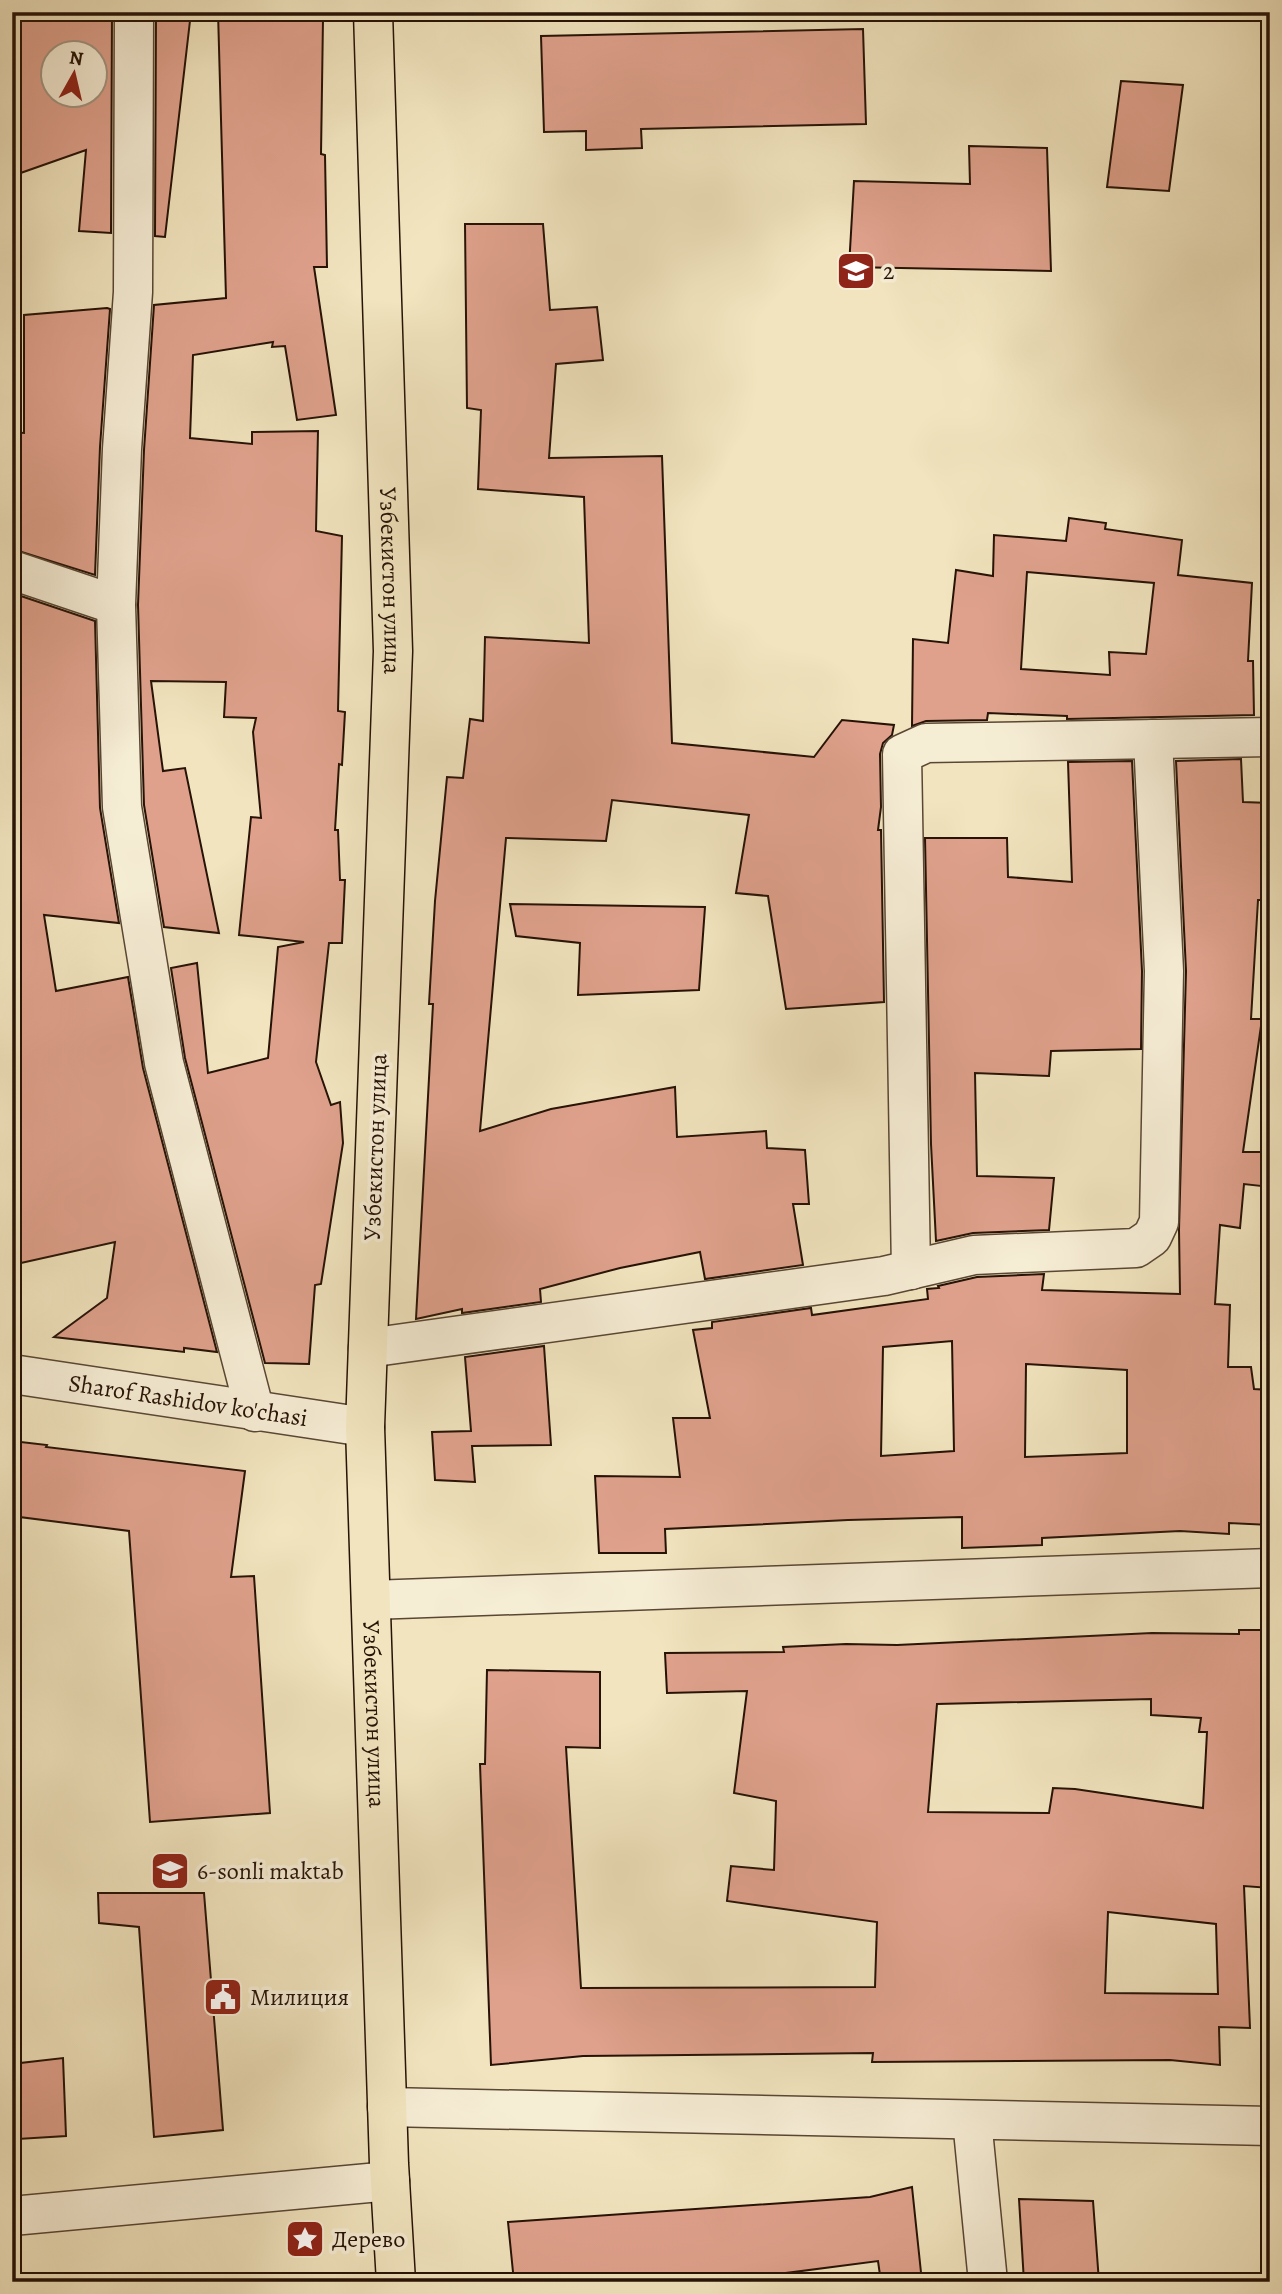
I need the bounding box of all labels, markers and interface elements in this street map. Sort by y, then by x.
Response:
north arrow [38,38,108,108]
text: N [68,44,85,72]
school or university icon: 2 [835,250,877,292]
place label: 2 [883,255,894,287]
street label: Узбекистон улица [372,486,409,675]
street label: Узбекистон улица [356,1053,394,1241]
street label: Sharof Rashidov ko'chasi [66,1367,310,1434]
street label: Узбекистон улица [355,1620,393,1808]
school or university icon: 6-sonli maktab [149,1850,191,1892]
place label: 6-sonli maktab [197,1855,344,1887]
public building icon: Милиция [202,1976,244,2018]
place label: Милиция [250,1981,349,2013]
place icon: Дерево [284,2218,326,2260]
place label: Дерево [332,2223,405,2255]

